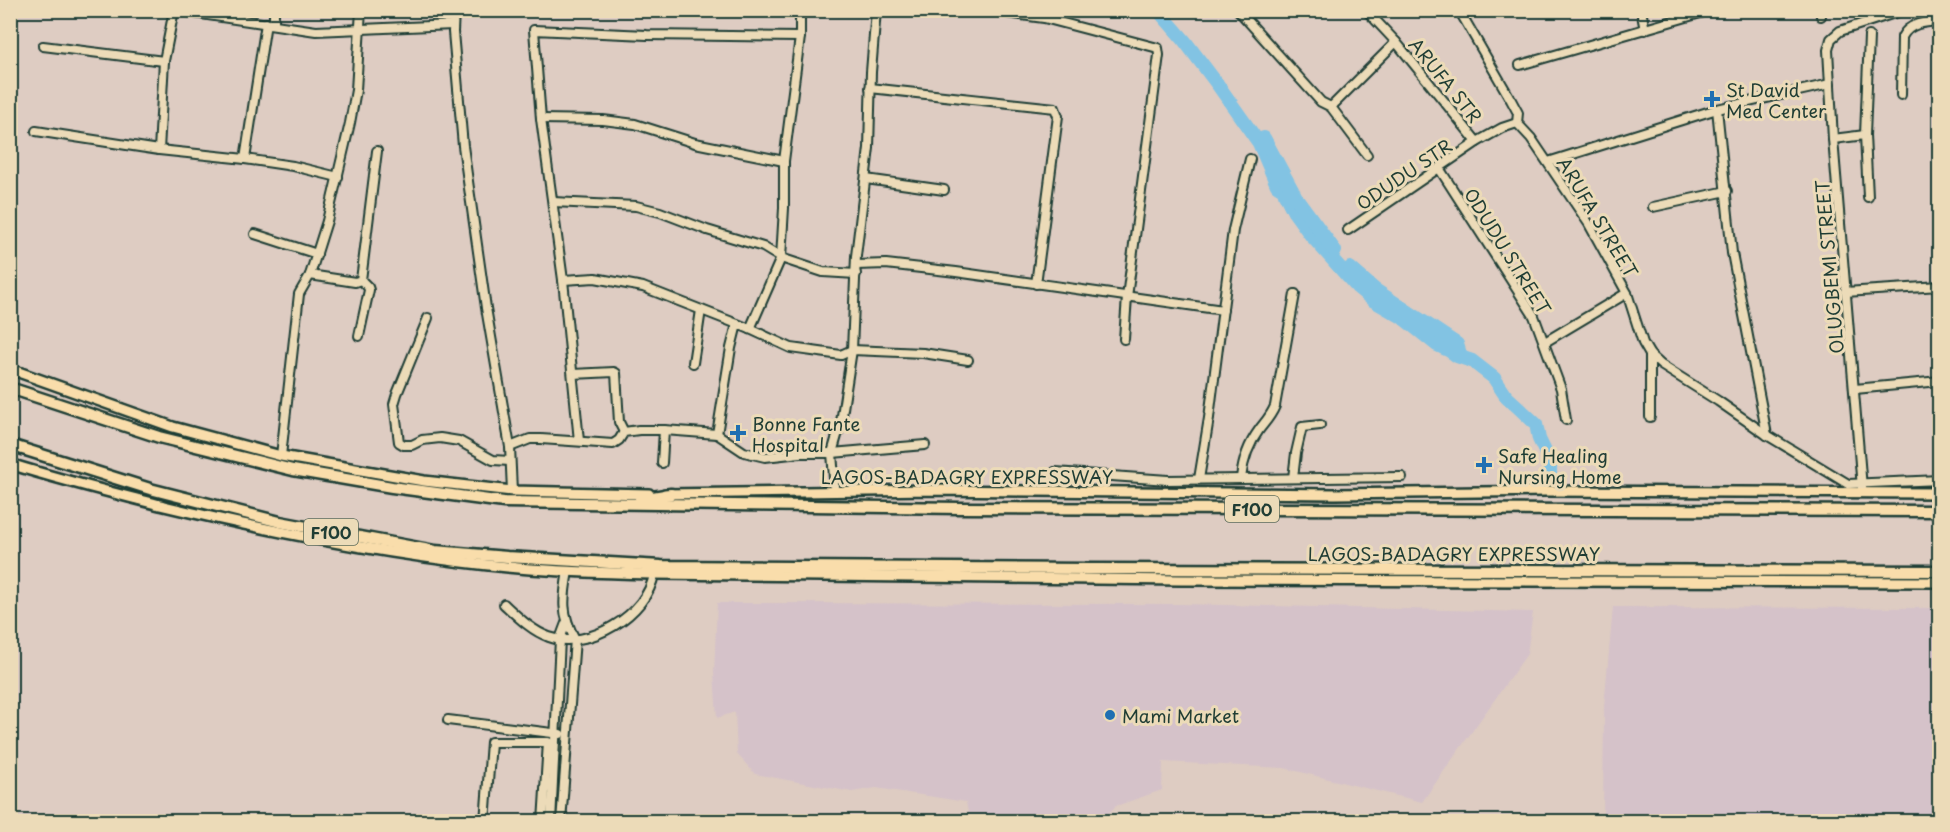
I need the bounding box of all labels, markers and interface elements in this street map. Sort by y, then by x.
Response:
street label: ARUFA STR [1403,32,1489,128]
place label: St David Med Center [1726,76,1827,124]
marker: St David Med Center [1703,90,1721,108]
street label: ODUDU STR [1351,132,1457,216]
street label: ARUFA STREET [1551,151,1645,283]
street label: OLUGBEMI STREET [1808,178,1850,355]
street label: ODUDU STREET [1458,182,1558,320]
place label: Bonne Fante Hospital [752,410,861,458]
marker: Bonne Fante Hospital [729,424,747,442]
place label: Safe Healing Nursing Home [1498,442,1622,490]
marker: Safe Healing Nursing Home [1475,456,1493,474]
street label: LAGOS-BADAGRY EXPRESSWAY [821,463,1114,490]
road number: F100 [1225,496,1279,522]
road number: F100 [304,519,358,545]
street label: LAGOS-BADAGRY EXPRESSWAY [1308,540,1601,567]
place label: Mami Market [1122,702,1239,729]
marker: Mami Market [1103,708,1117,722]

